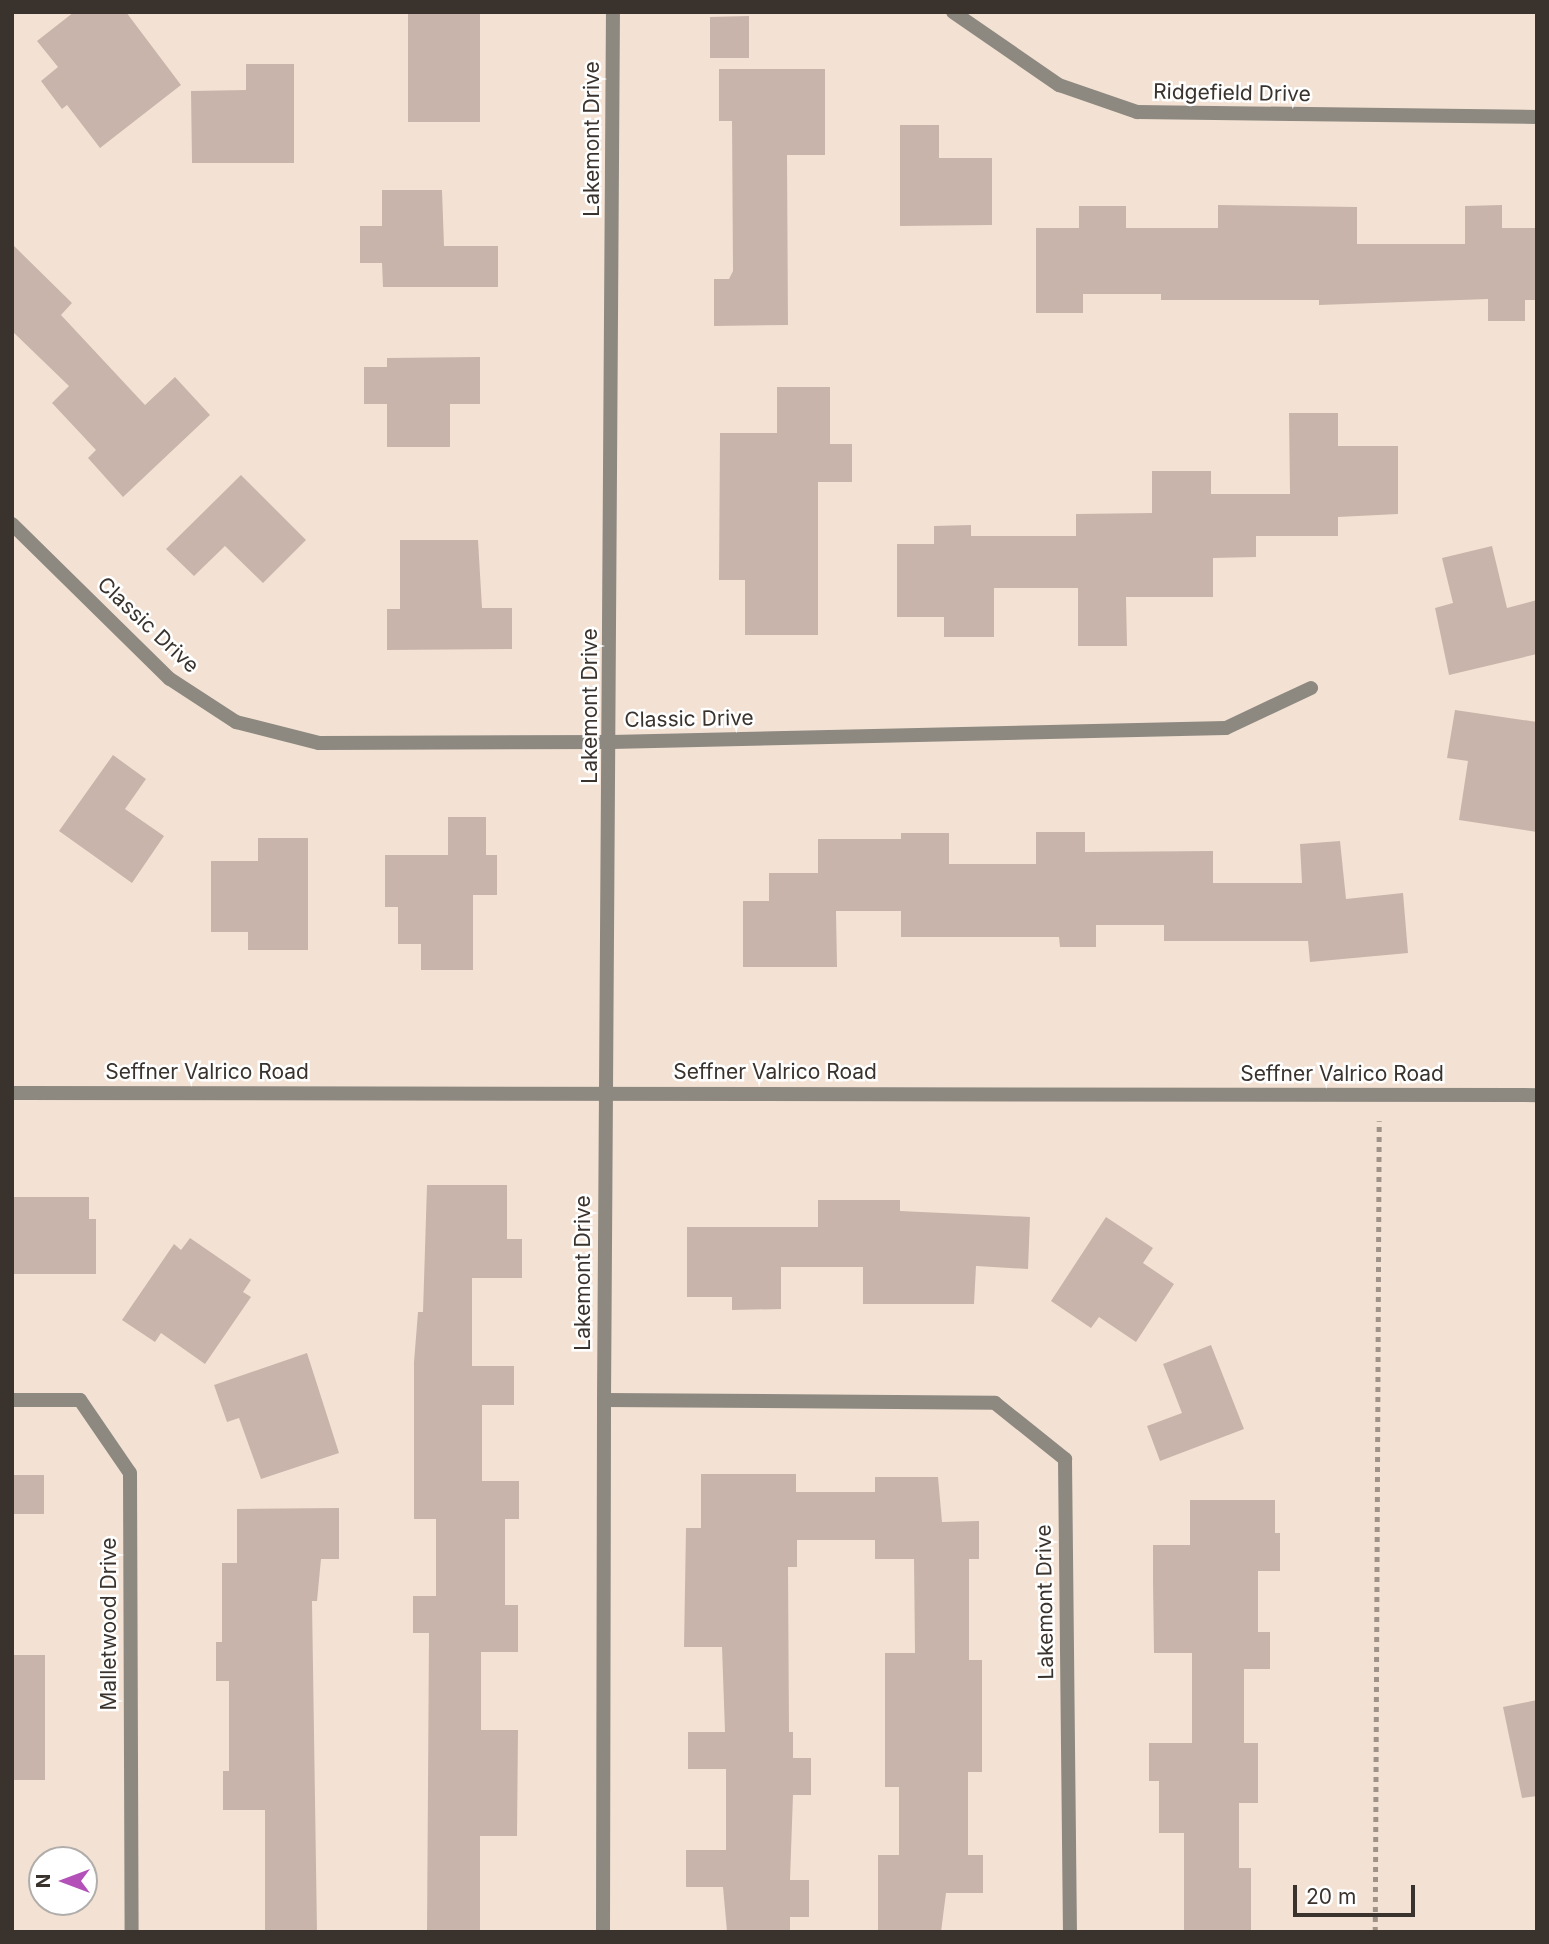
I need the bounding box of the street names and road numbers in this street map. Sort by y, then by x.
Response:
street label: Lakemont Drive [579,61,605,217]
street label: Ridgefield Drive [1153,79,1311,107]
street label: Classic Drive [92,572,204,678]
street label: Lakemont Drive [577,628,603,784]
street label: Classic Drive [624,705,754,733]
street label: Seffner Valrico Road [105,1059,309,1085]
street label: Seffner Valrico Road [673,1059,877,1085]
street label: Seffner Valrico Road [1240,1061,1444,1087]
street label: Lakemont Drive [570,1195,596,1351]
street label: Lakemont Drive [1031,1524,1059,1680]
street label: Malletwood Drive [96,1537,122,1711]

